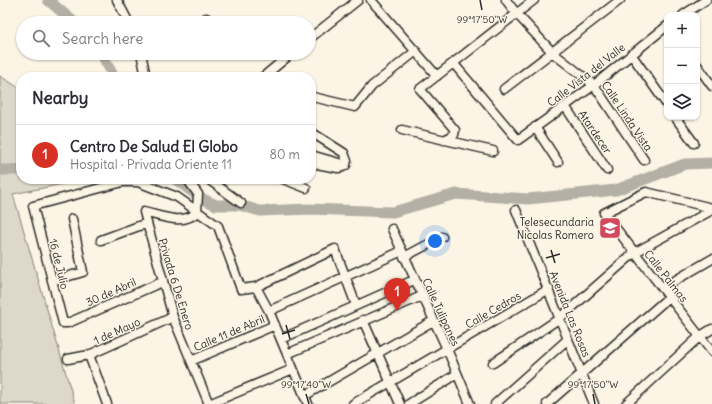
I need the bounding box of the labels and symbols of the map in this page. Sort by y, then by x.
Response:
text: 99°17'50"W [457,13,507,26]
street label: Calle Vista del Valle [544,40,628,110]
street label: Calle Linda Vista [598,78,656,154]
street label: Atardecer [575,108,615,157]
place label: Telesecundaria Nicolas Romero [517,215,594,242]
school or university icon: Telesecundaria Nicolas Romero [597,215,623,241]
your location [425,231,445,251]
street label: 16 de Julio [46,237,72,291]
street label: Privada 6 De Enero [155,237,197,331]
street label: Calle Palmas [641,247,691,305]
street label: Avenida Las Rosas [546,269,594,359]
street label: 30 de Abril [84,275,138,309]
street label: Calle Tulipanes [419,276,463,348]
pin: 1 [384,278,410,311]
street label: Calle Cedros [463,288,523,332]
street label: Calle 11 de Abril [191,312,267,354]
street label: 1 de Mayo [92,315,142,347]
text: 99°17'40"W [281,378,331,391]
text: 99°17'50"W [568,378,618,391]

